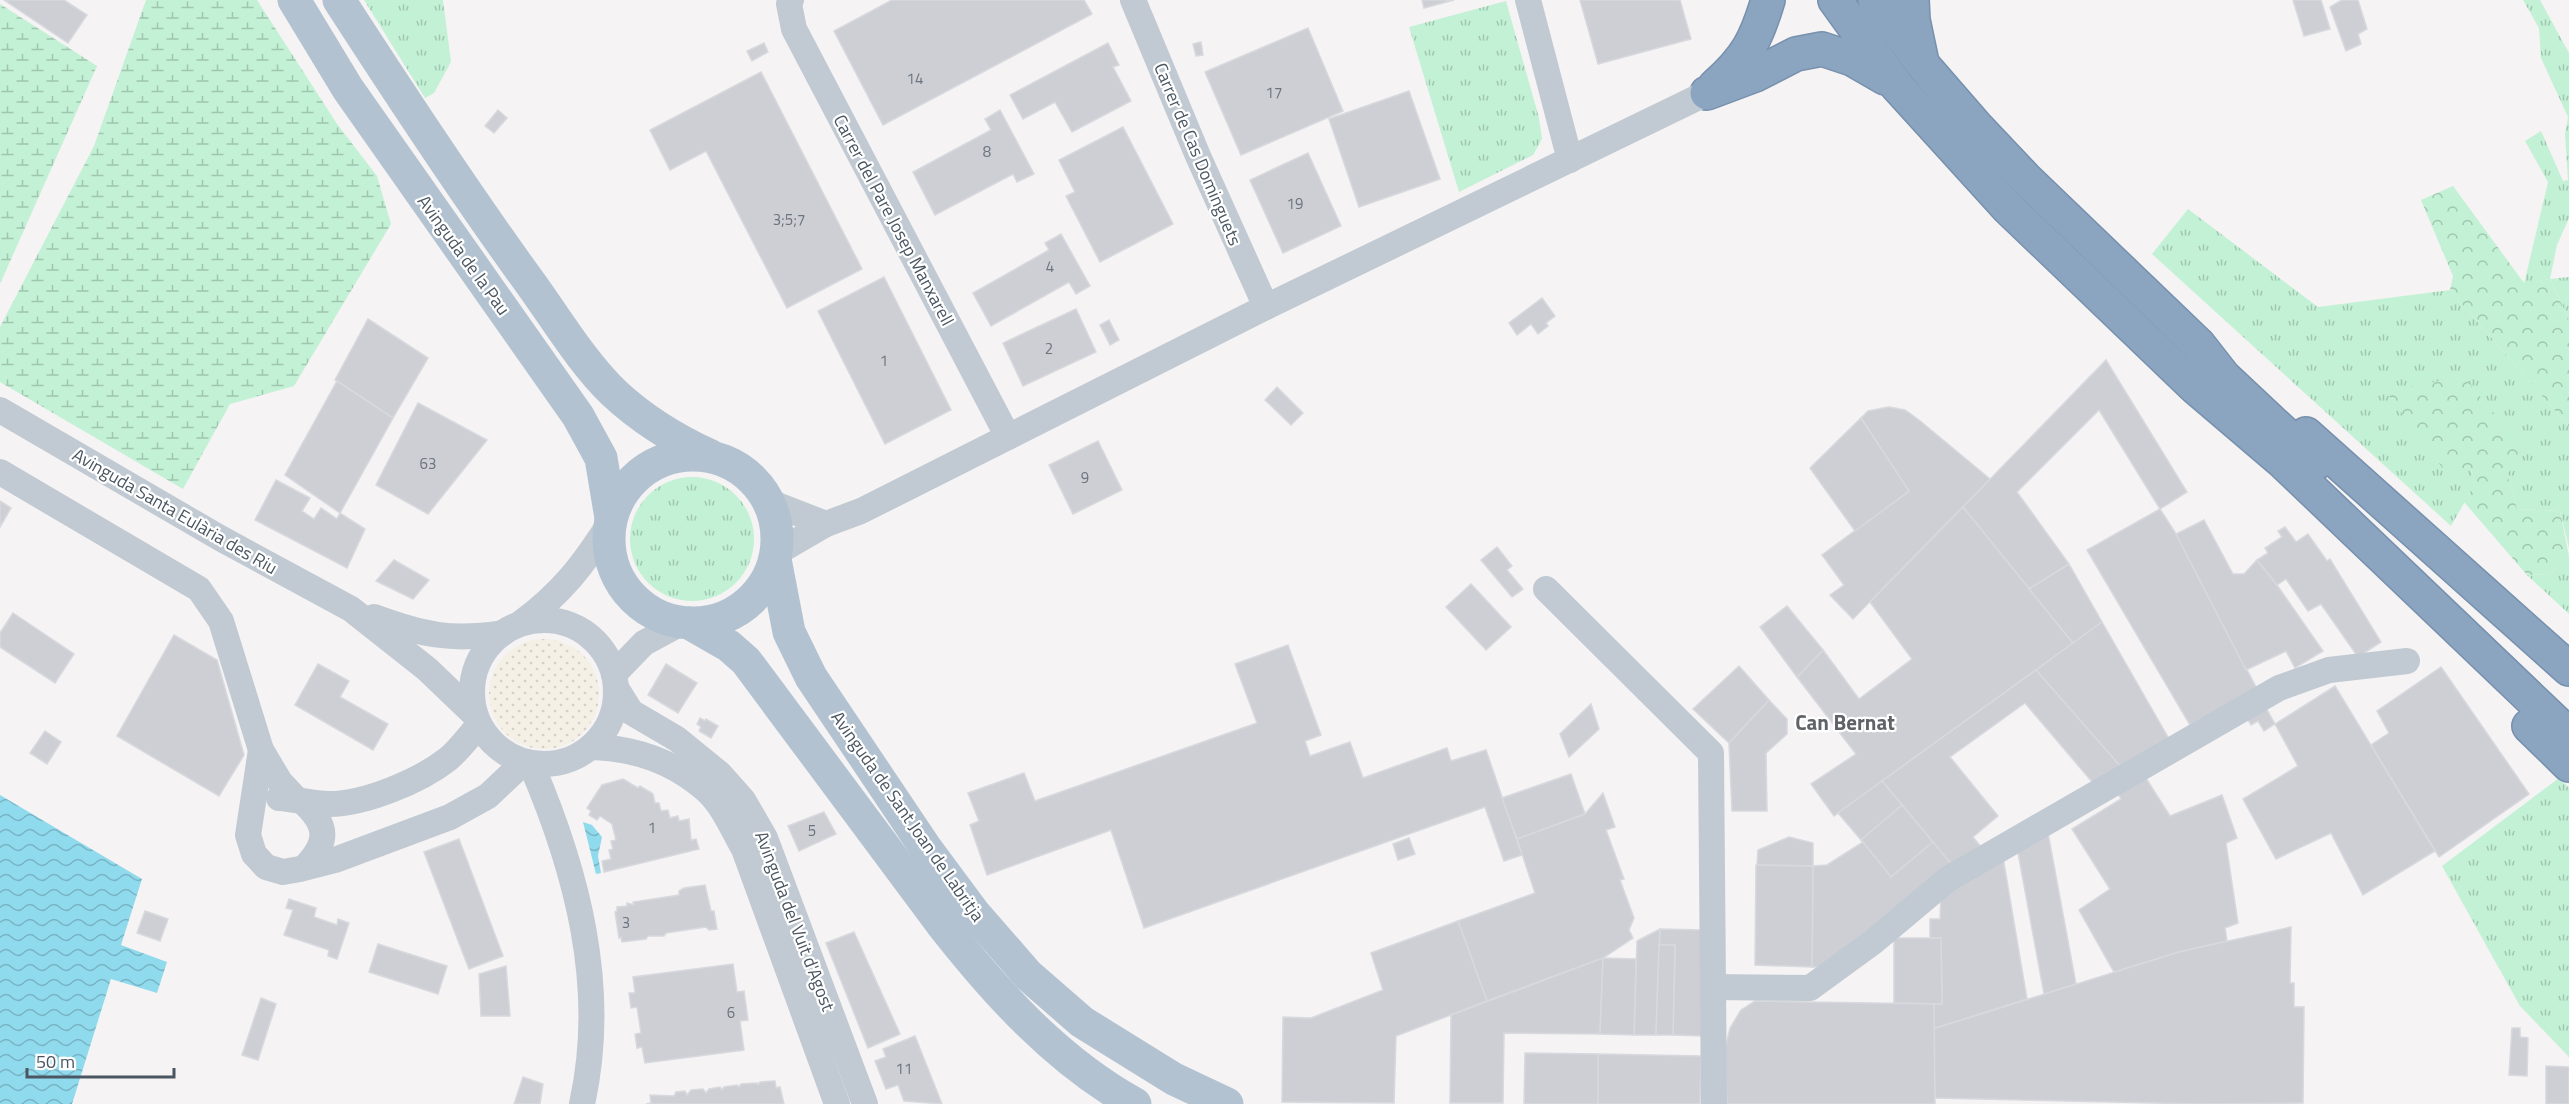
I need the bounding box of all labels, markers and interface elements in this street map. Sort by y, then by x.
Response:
street label: Carrer de Cas Dominguets [1147,58,1249,250]
house number: 14 [907,67,923,90]
house number: 17 [1266,81,1282,104]
street label: Carrer del Pare Josep Manxarell [827,110,961,330]
house number: 8 [983,140,991,163]
street label: Avinguda de la Pau [411,189,517,321]
house number: 19 [1287,192,1303,215]
house number: 3;5;7 [773,208,805,231]
house number: 4 [1046,255,1054,278]
house number: 2 [1045,337,1053,360]
house number: 1 [880,349,888,372]
street label: Avinguda Santa Eulària des Riu [67,441,283,581]
house number: 63 [420,452,436,475]
house number: 9 [1081,466,1089,489]
street label: Avinguda de Sant Joan de Labritja [825,705,991,927]
district label: Can Bernat [1795,706,1895,738]
house number: 1 [648,816,656,839]
house number: 5 [808,819,816,842]
street label: Avinguda del Vuit d'Agost [748,827,842,1016]
house number: 3 [622,911,630,934]
house number: 6 [727,1001,735,1024]
scale bar [27,1041,174,1079]
text: 50 m [36,1048,75,1075]
house number: 11 [896,1057,912,1080]

